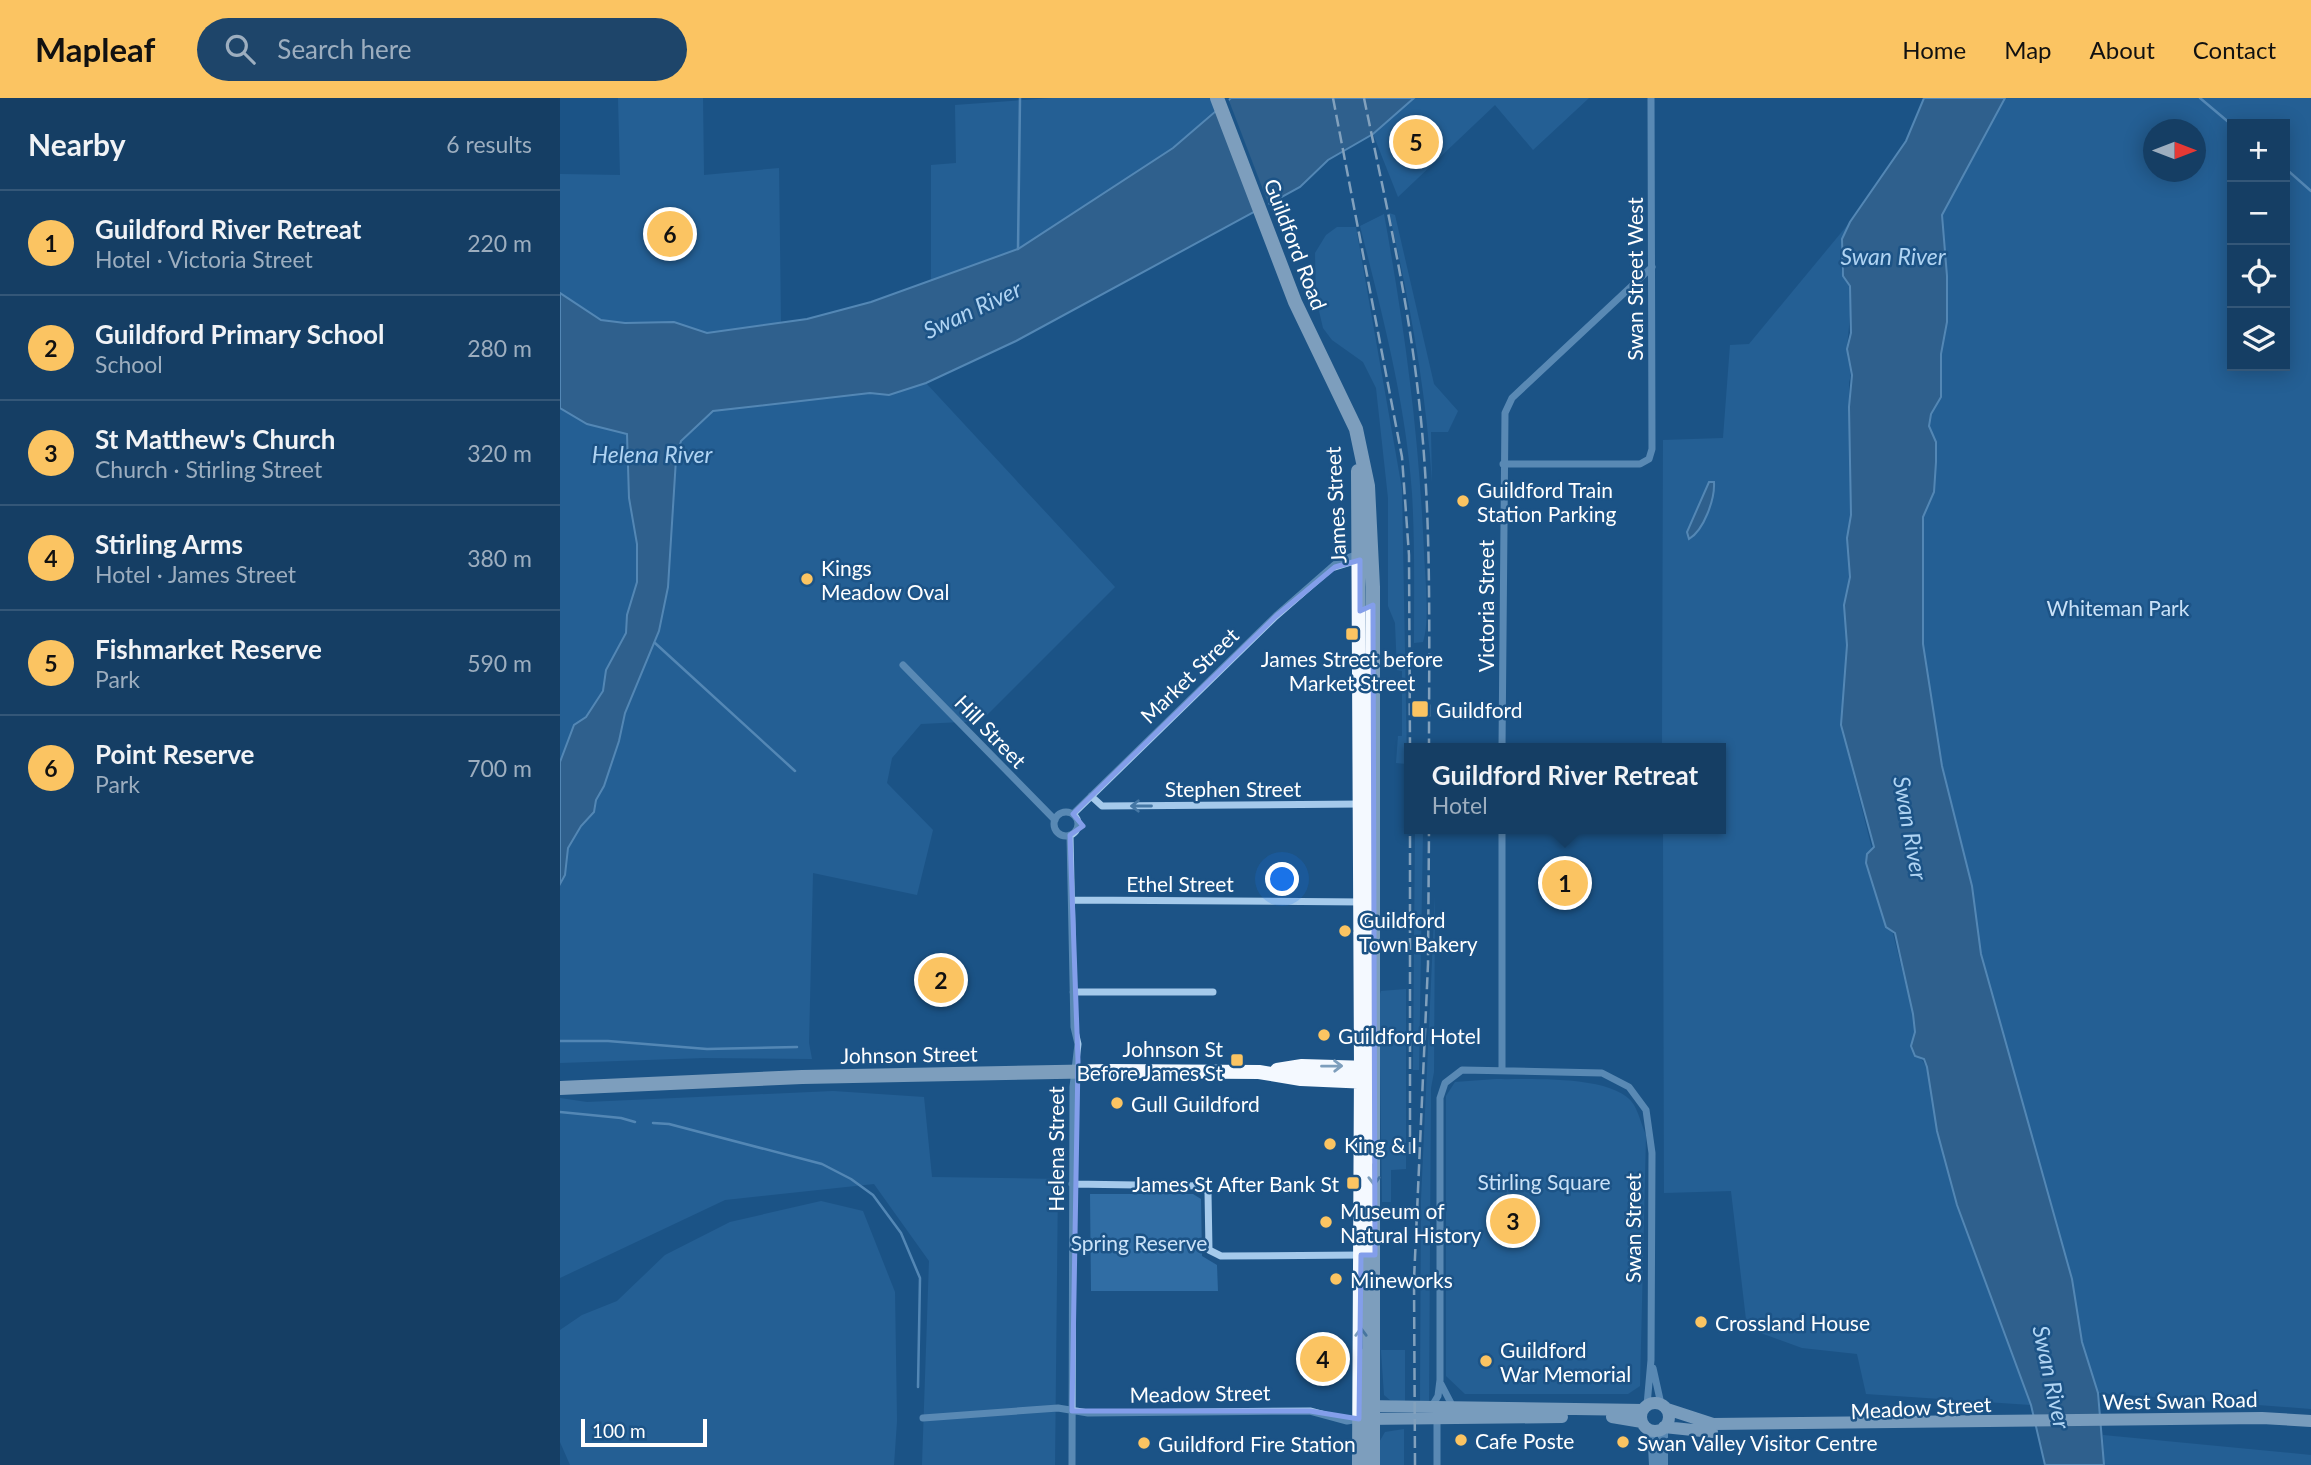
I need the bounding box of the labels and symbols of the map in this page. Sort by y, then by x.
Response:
pin: 5 [1393,116,1439,168]
north arrow [2143,119,2206,182]
street label: Guildford Road [1260,175,1332,313]
street label: Swan Street West [1622,197,1647,361]
pin: 6 [647,208,693,260]
water label: Swan River [1840,242,1947,270]
water label: Swan River [918,274,1027,344]
water label: Helena River [592,440,713,468]
street label: James Street [1319,445,1351,564]
place label: Guildford Train Station Parking [1477,477,1616,526]
marker: Guildford Train Station Parking [1455,493,1471,509]
street label: Victoria Street [1473,539,1498,672]
place label: Kings Meadow Oval [821,555,949,604]
marker: Kings Meadow Oval [799,571,815,587]
park label: Whiteman Park [2047,595,2190,620]
street label: Market Street [1135,622,1244,728]
marker: James Street before Market Street [1344,626,1360,642]
place label: James Street before Market Street [1261,646,1443,695]
street label: Hill Street [950,689,1032,773]
place label: Guildford [1436,697,1523,722]
marker: Guildford [1410,699,1430,719]
water label: Swan River [1888,774,1934,883]
street label: Stephen Street [1165,776,1302,801]
one-way arrow [1129,799,1152,813]
pin: 1 [1542,857,1588,909]
your location [1265,862,1299,896]
street label: Ethel Street [1126,871,1234,896]
place label: Guildford Town Bakery [1359,907,1478,956]
marker: Guildford Town Bakery [1337,923,1353,939]
pin: 2 [918,954,964,1006]
place label: Guildford Hotel [1338,1023,1481,1048]
marker: Guildford Hotel [1316,1027,1332,1043]
place label: Johnson St Before James St [1076,1036,1223,1085]
street label: Johnson Street [840,1040,978,1068]
marker: Johnson St Before James St [1229,1052,1245,1068]
one-way arrow [1320,1059,1343,1073]
street label: Helena Street [1043,1086,1068,1212]
place label: Gull Guildford [1131,1091,1260,1116]
marker: Gull Guildford [1109,1095,1125,1111]
place label: King & I [1344,1132,1417,1157]
marker: King & I [1322,1136,1338,1152]
one-way arrow [1368,1163,1381,1186]
park label: Stirling Square [1477,1169,1611,1194]
place label: James St After Bank St [1132,1171,1339,1196]
street label: Swan Street [1620,1172,1645,1283]
marker: James St After Bank St [1345,1175,1361,1191]
pin: 3 [1490,1195,1536,1247]
place label: Museum of Natural History [1340,1198,1482,1247]
marker: Museum of Natural History [1318,1214,1334,1230]
park label: Spring Reserve [1071,1230,1207,1255]
place label: Mineworks [1350,1267,1453,1292]
marker: Mineworks [1328,1271,1344,1287]
place label: Crossland House [1715,1310,1870,1335]
marker: Crossland House [1693,1314,1709,1330]
water label: Swan River [2027,1323,2077,1432]
one-way arrow [1354,1327,1368,1350]
pin: 4 [1300,1333,1346,1385]
place label: Guildford War Memorial [1500,1337,1631,1386]
marker: Guildford War Memorial [1478,1353,1494,1369]
street label: Meadow Street [1129,1379,1271,1407]
street label: West Swan Road [2102,1386,2258,1414]
street label: Meadow Street [1850,1391,1992,1423]
scale bar [581,1416,707,1448]
place label: Cafe Poste [1475,1428,1574,1453]
place label: Swan Valley Visitor Centre [1637,1430,1878,1455]
place label: Guildford Fire Station [1158,1431,1356,1456]
marker: Cafe Poste [1453,1432,1469,1448]
marker: Swan Valley Visitor Centre [1615,1434,1631,1450]
marker: Guildford Fire Station [1136,1435,1152,1451]

